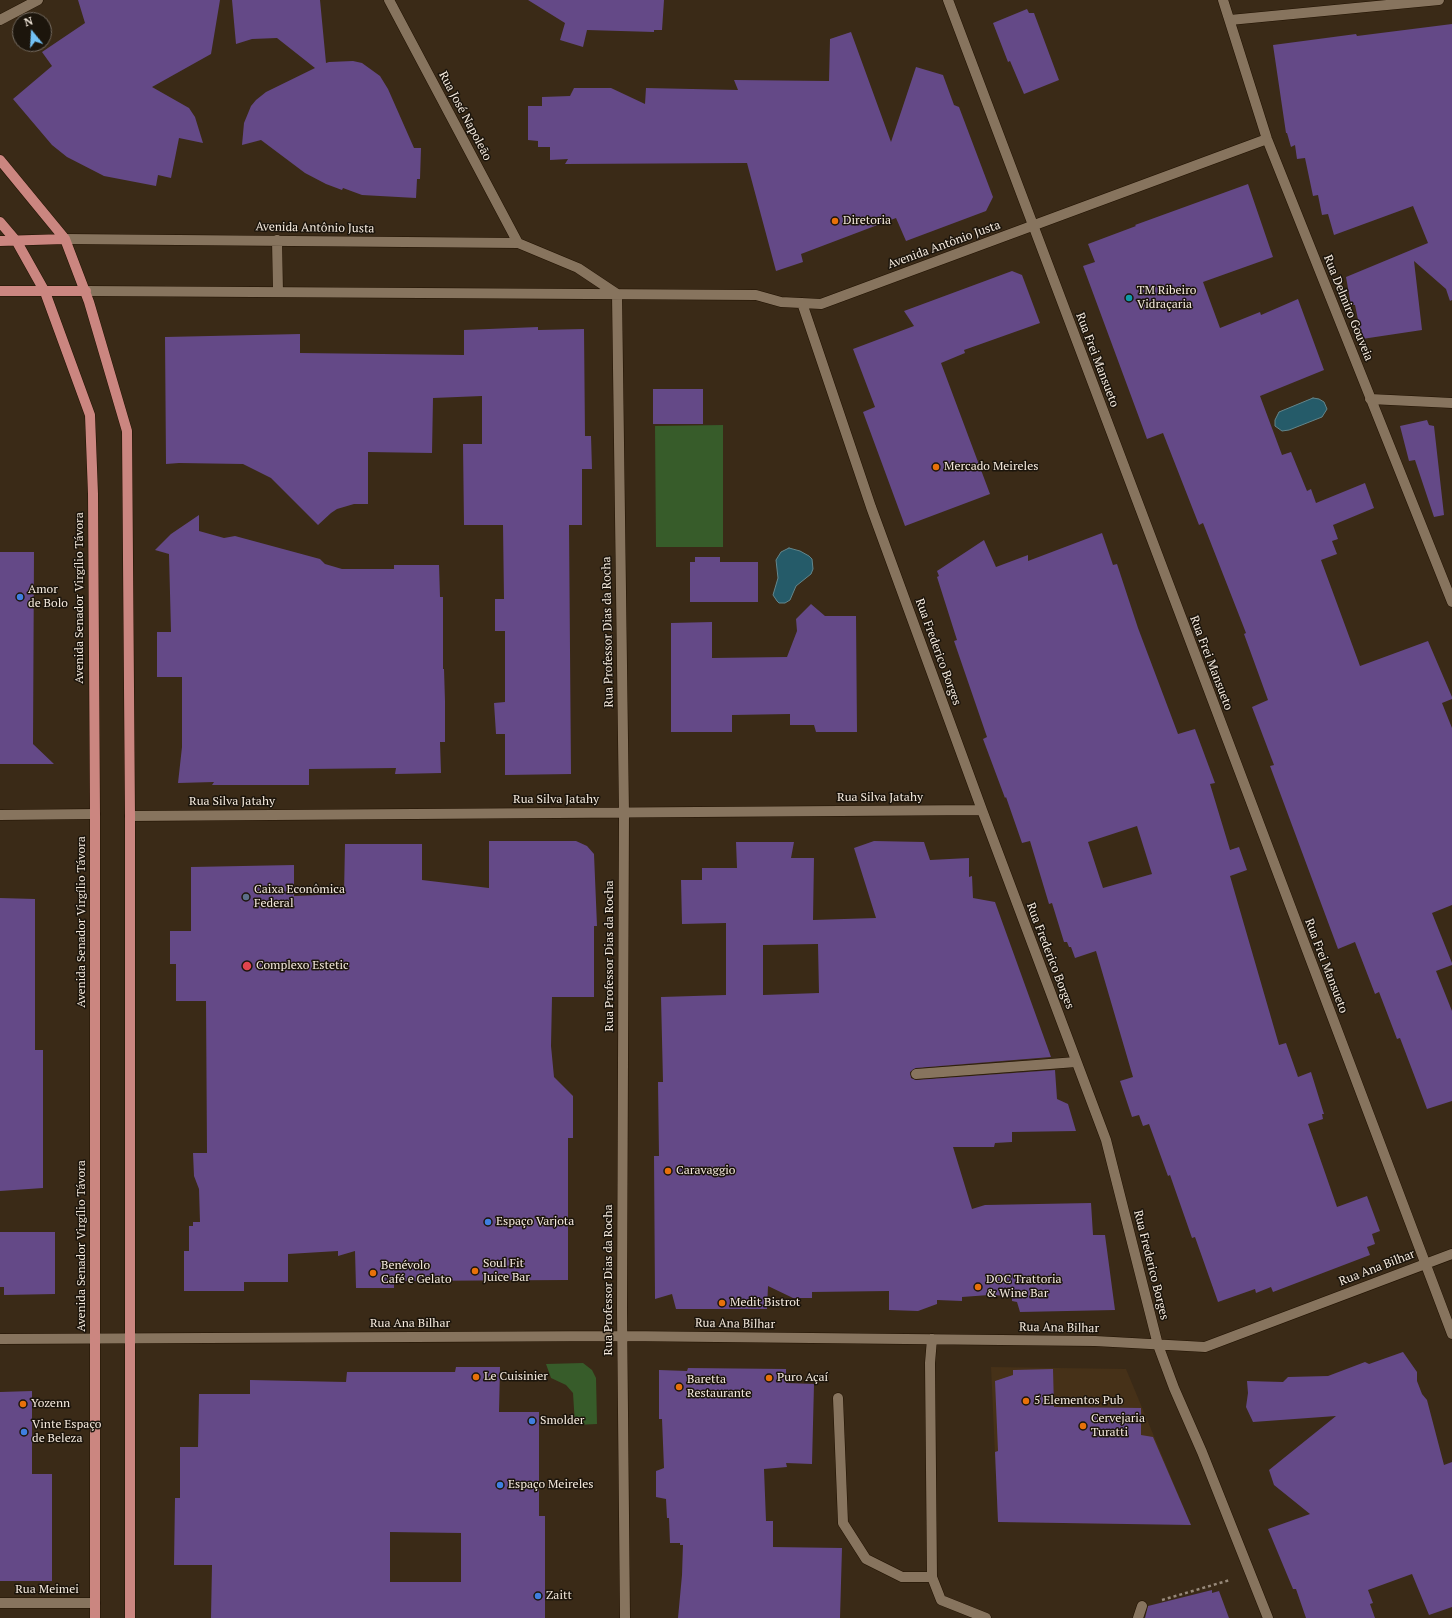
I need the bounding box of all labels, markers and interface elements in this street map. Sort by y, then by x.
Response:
north arrow [12,12,52,52]
text: N [22,14,35,29]
street label: Rua José Napoleão [435,69,495,163]
place label: Diretoria [843,214,891,228]
marker: Diretoria [830,216,840,226]
street label: Avenida Antônio Justa [886,218,1002,272]
street label: Avenida Antônio Justa [255,220,375,236]
street label: Rua Delmiro Gouveia [1320,253,1376,363]
place label: TM Ribeiro Vidraçaria [1137,284,1196,312]
marker: TM Ribeiro Vidraçaria [1124,293,1134,303]
street label: Rua Frei Mansueto [1072,311,1122,409]
place label: Mercado Meireles [944,460,1038,474]
marker: Mercado Meireles [931,462,941,472]
street label: Avenida Senador Virgílio Távora [73,512,87,684]
street label: Rua Professor Dias da Rocha [599,556,617,708]
place label: Amor de Bolo [28,583,68,611]
marker: Amor de Bolo [15,592,25,602]
street label: Rua Frederico Borges [912,597,964,707]
street label: Rua Frei Mansueto [1186,614,1236,712]
street label: Rua Silva Jatahy [837,791,923,805]
street label: Rua Silva Jatahy [513,793,599,807]
street label: Rua Silva Jatahy [189,795,275,809]
street label: Avenida Senador Virgílio Távora [75,836,89,1008]
street label: Rua Professor Dias da Rocha [603,880,617,1032]
place label: Caixa Econômica Federal [254,883,345,911]
marker: Caixa Econômica Federal [241,892,251,902]
street label: Rua Frederico Borges [1023,901,1077,1011]
street label: Rua Frei Mansueto [1301,917,1351,1015]
place label: Complexo Estetic [256,959,349,973]
marker: Complexo Estetic [241,960,253,972]
street label: Avenida Senador Virgílio Távora [75,1160,89,1332]
place label: Caravaggio [676,1164,735,1178]
marker: Caravaggio [663,1166,673,1176]
street label: Rua Professor Dias da Rocha [602,1204,616,1356]
street label: Rua Frederico Borges [1130,1209,1172,1321]
place label: Espaço Varjota [496,1215,574,1229]
marker: Espaço Varjota [483,1217,493,1227]
street label: Rua Ana Bilhar [1337,1247,1417,1289]
place label: Soul Fit Juice Bar [483,1257,530,1285]
place label: Benévolo Café e Gelato [381,1259,452,1287]
marker: Soul Fit Juice Bar [470,1266,480,1276]
marker: Benévolo Café e Gelato [368,1268,378,1278]
place label: DOC Trattoria & Wine Bar [986,1273,1062,1301]
marker: DOC Trattoria & Wine Bar [973,1282,983,1292]
place label: Medit Bistrot [730,1296,800,1310]
marker: Medit Bistrot [717,1298,727,1308]
street label: Rua Ana Bilhar [695,1316,775,1332]
street label: Rua Ana Bilhar [370,1317,450,1331]
street label: Rua Ana Bilhar [1019,1320,1099,1336]
place label: Le Cuisinier [484,1370,548,1384]
place label: Puro Açaí [777,1371,828,1385]
marker: Le Cuisinier [471,1372,481,1382]
place label: Baretta Restaurante [687,1373,751,1401]
marker: Puro Açaí [764,1373,774,1383]
marker: Baretta Restaurante [674,1382,684,1392]
place label: 5 Elementos Pub [1034,1394,1123,1408]
marker: 5 Elementos Pub [1021,1396,1031,1406]
place label: Yozenn [31,1397,70,1411]
marker: Yozenn [18,1399,28,1409]
place label: Cervejaria Turatti [1091,1412,1145,1440]
place label: Smolder [540,1414,584,1428]
marker: Smolder [527,1416,537,1426]
place label: Vinte Espaço de Beleza [32,1418,101,1446]
marker: Cervejaria Turatti [1078,1421,1088,1431]
marker: Vinte Espaço de Beleza [19,1427,29,1437]
place label: Espaço Meireles [508,1478,593,1492]
marker: Espaço Meireles [495,1480,505,1490]
street label: Rua Meimei [15,1583,79,1597]
place label: Zaitt [546,1589,572,1603]
marker: Zaitt [533,1591,543,1601]

